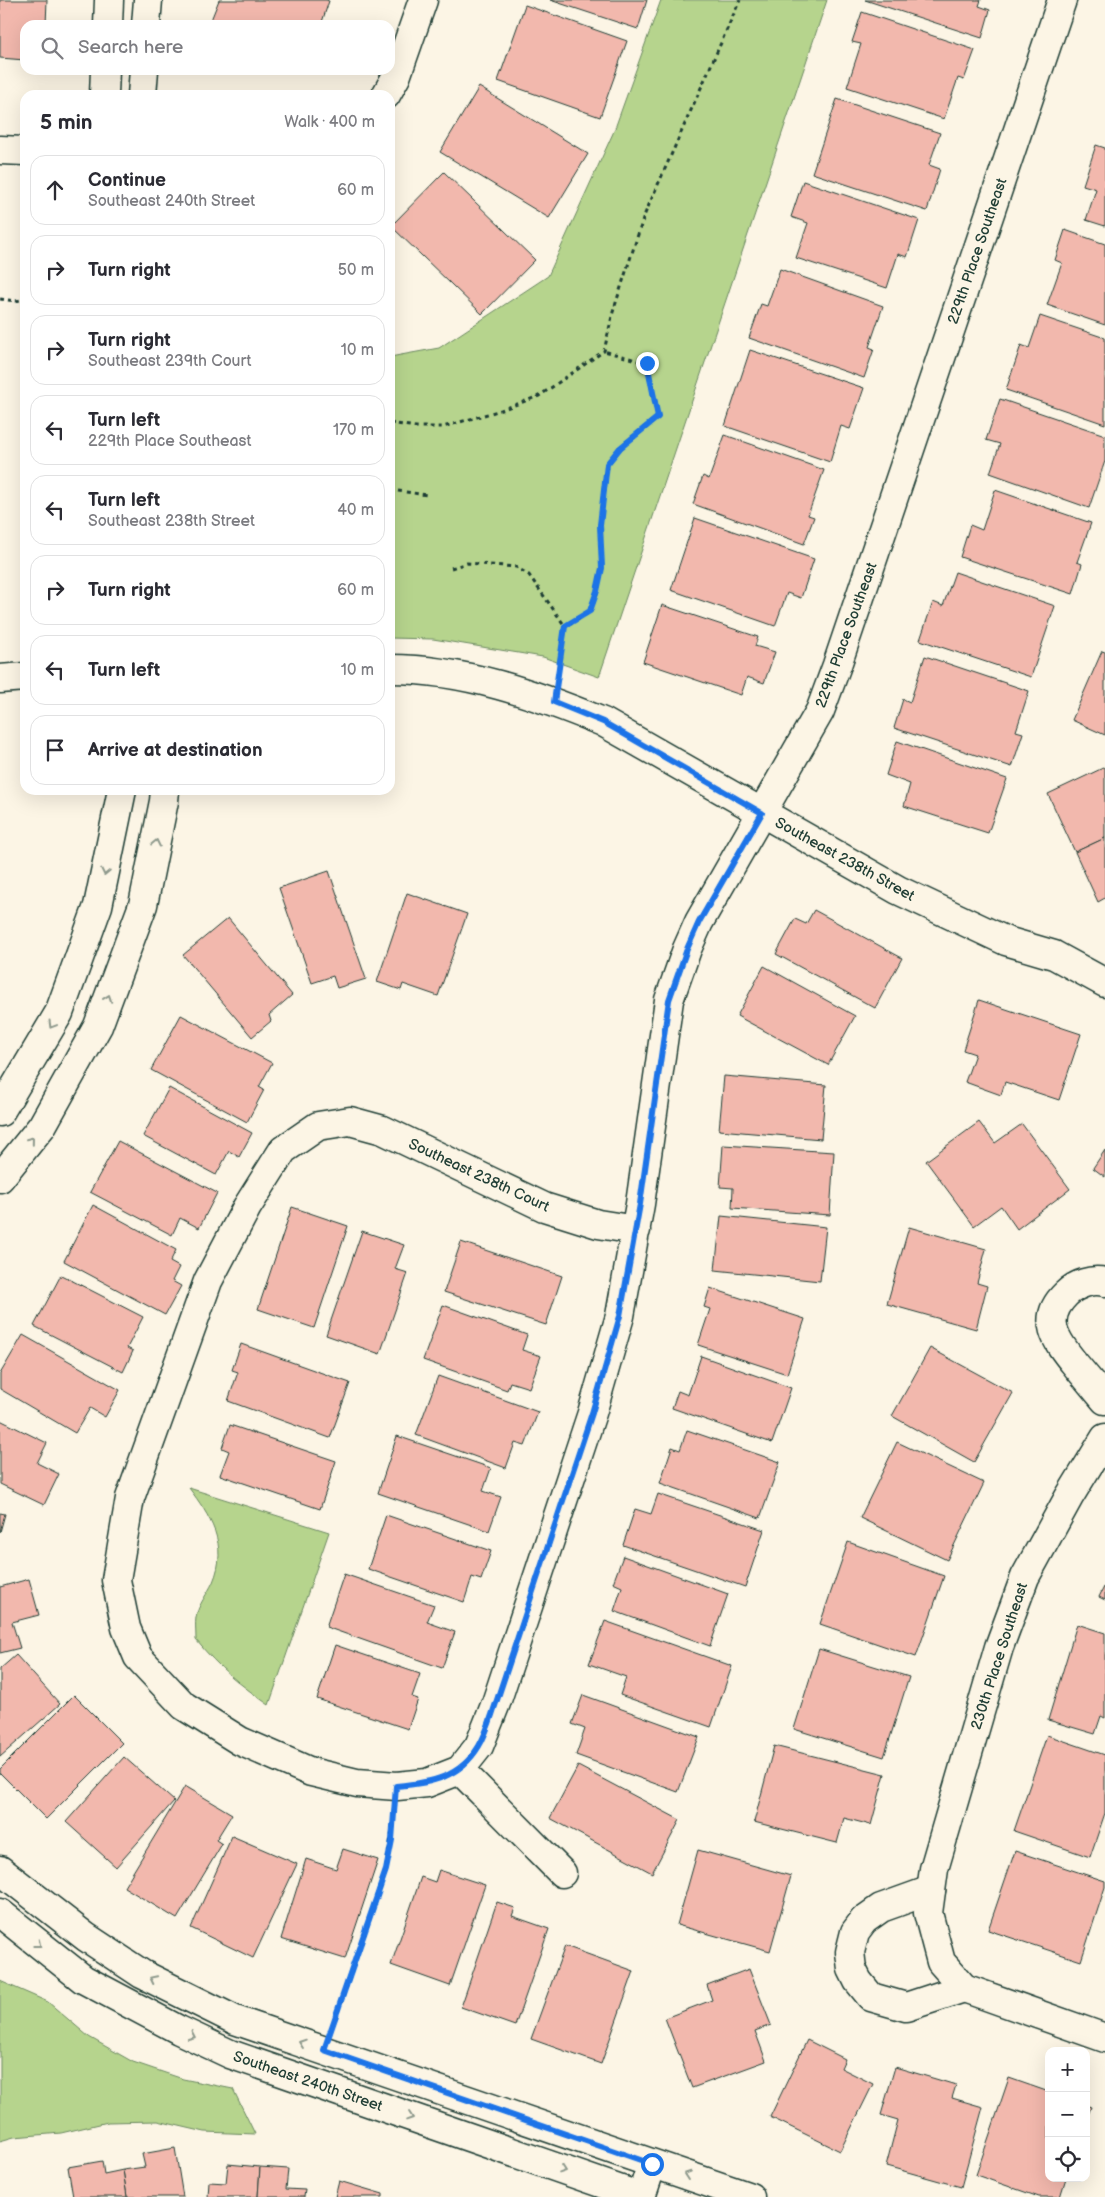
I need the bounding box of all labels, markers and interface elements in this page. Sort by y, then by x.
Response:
search box [20,20,395,75]
icon: search [38,34,66,62]
text: Search here [78,36,183,59]
text: 5 min [40,110,93,135]
text: Walk · 400 m [284,113,375,132]
text: Continue [88,169,166,192]
street label: 229th Place Southeast [944,175,1012,327]
icon: ahead [41,176,69,204]
text: 60 m [337,181,374,200]
text: Southeast 240th Street [88,192,255,211]
icon: right [41,256,69,284]
text: Turn right [88,259,171,282]
text: 50 m [338,261,374,280]
text: Turn right [88,329,171,352]
icon: right [41,336,69,364]
text: 10 m [341,341,374,360]
text: Southeast 239th Court [88,352,251,371]
route end [636,352,659,375]
text: Turn left [88,409,160,432]
icon: left [41,416,69,444]
text: 170 m [333,421,374,440]
text: 229th Place Southeast [88,432,251,451]
text: Turn left [88,489,160,512]
icon: left [41,496,69,524]
text: 40 m [337,501,374,520]
text: Southeast 238th Street [88,512,255,531]
street label: 229th Place Southeast [811,560,882,710]
icon: right [41,576,69,604]
text: Turn right [88,579,171,602]
text: 60 m [337,581,374,600]
icon: left [41,656,69,684]
text: Turn left [88,659,160,682]
text: 10 m [341,661,374,680]
icon: arrive [41,736,69,764]
text: Arrive at destination [88,739,263,762]
street label: Southeast 238th Street [772,813,918,906]
one-way arrow [150,838,160,847]
one-way arrow [100,867,111,876]
one-way arrow [102,994,112,1002]
one-way arrow [48,1019,58,1028]
street label: Southeast 238th Court [405,1134,553,1217]
one-way arrow [25,1136,34,1145]
street label: 230th Place Southeast [967,1580,1032,1732]
one-way arrow [32,1939,41,1947]
one-way arrow [149,1975,158,1985]
one-way arrow [187,2030,196,2041]
one-way arrow [298,2039,306,2049]
street label: Southeast 240th Street [231,2047,385,2116]
map controls [1045,2047,1090,2182]
button: + [1045,2047,1090,2092]
button: − [1045,2092,1090,2137]
one-way arrow [405,2111,413,2121]
button: locate [1045,2137,1090,2182]
route start [641,2153,664,2176]
one-way arrow [559,2164,567,2174]
one-way arrow [683,2171,692,2181]

